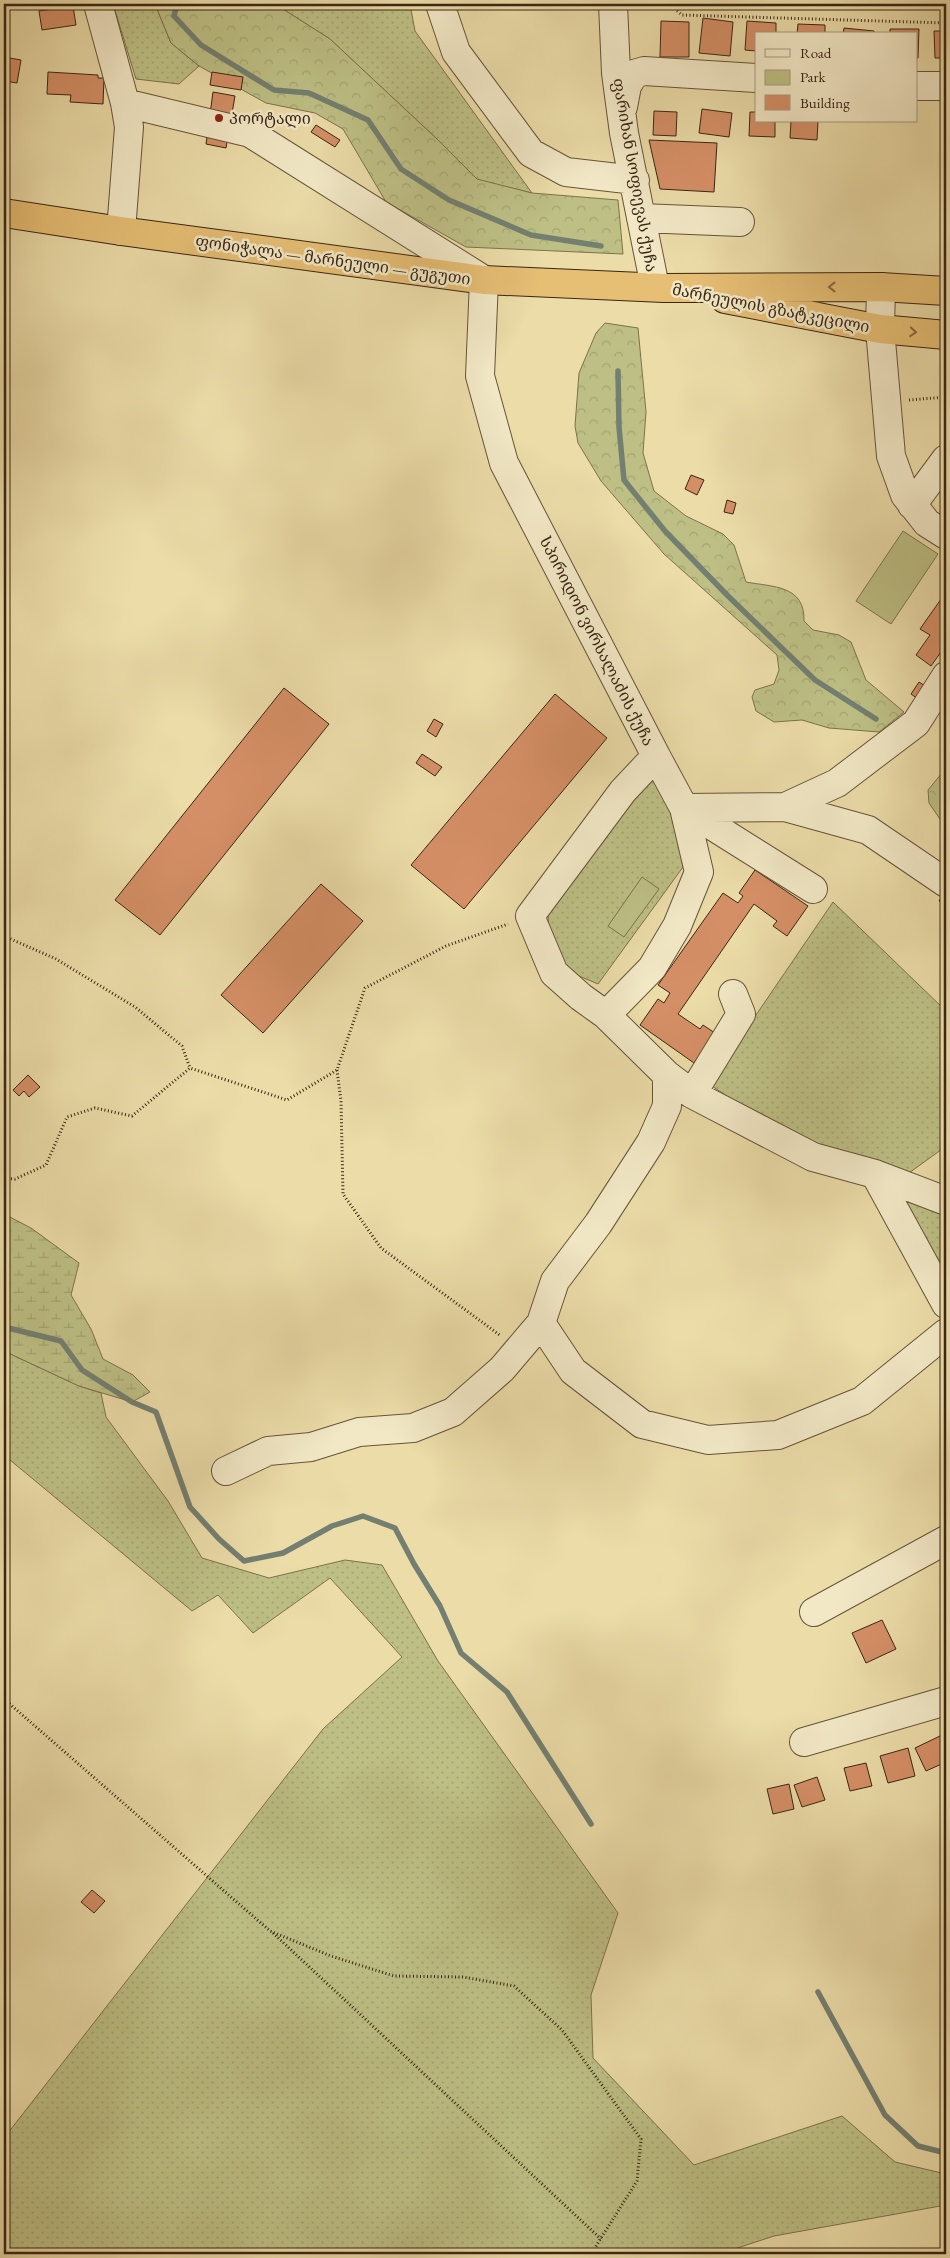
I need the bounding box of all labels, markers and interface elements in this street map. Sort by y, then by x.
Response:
legend [755,32,918,122]
text: Road [800,43,832,62]
text: Park [800,67,827,86]
street label: ფარიხან სოფიევას ქუჩა [608,76,662,274]
text: Building [800,93,850,112]
place label: პორტალი [229,108,311,129]
marker: პორტალი [213,112,225,124]
street label: ფონიჭალა — მარნეული — გუგუთი [194,230,472,290]
street label: მარნეულის გზატკეცილი [670,279,872,337]
one-way arrow [828,282,836,292]
one-way arrow [909,326,917,337]
street label: სპირიდონ ვირსალაძის ქუჩა [535,533,659,749]

